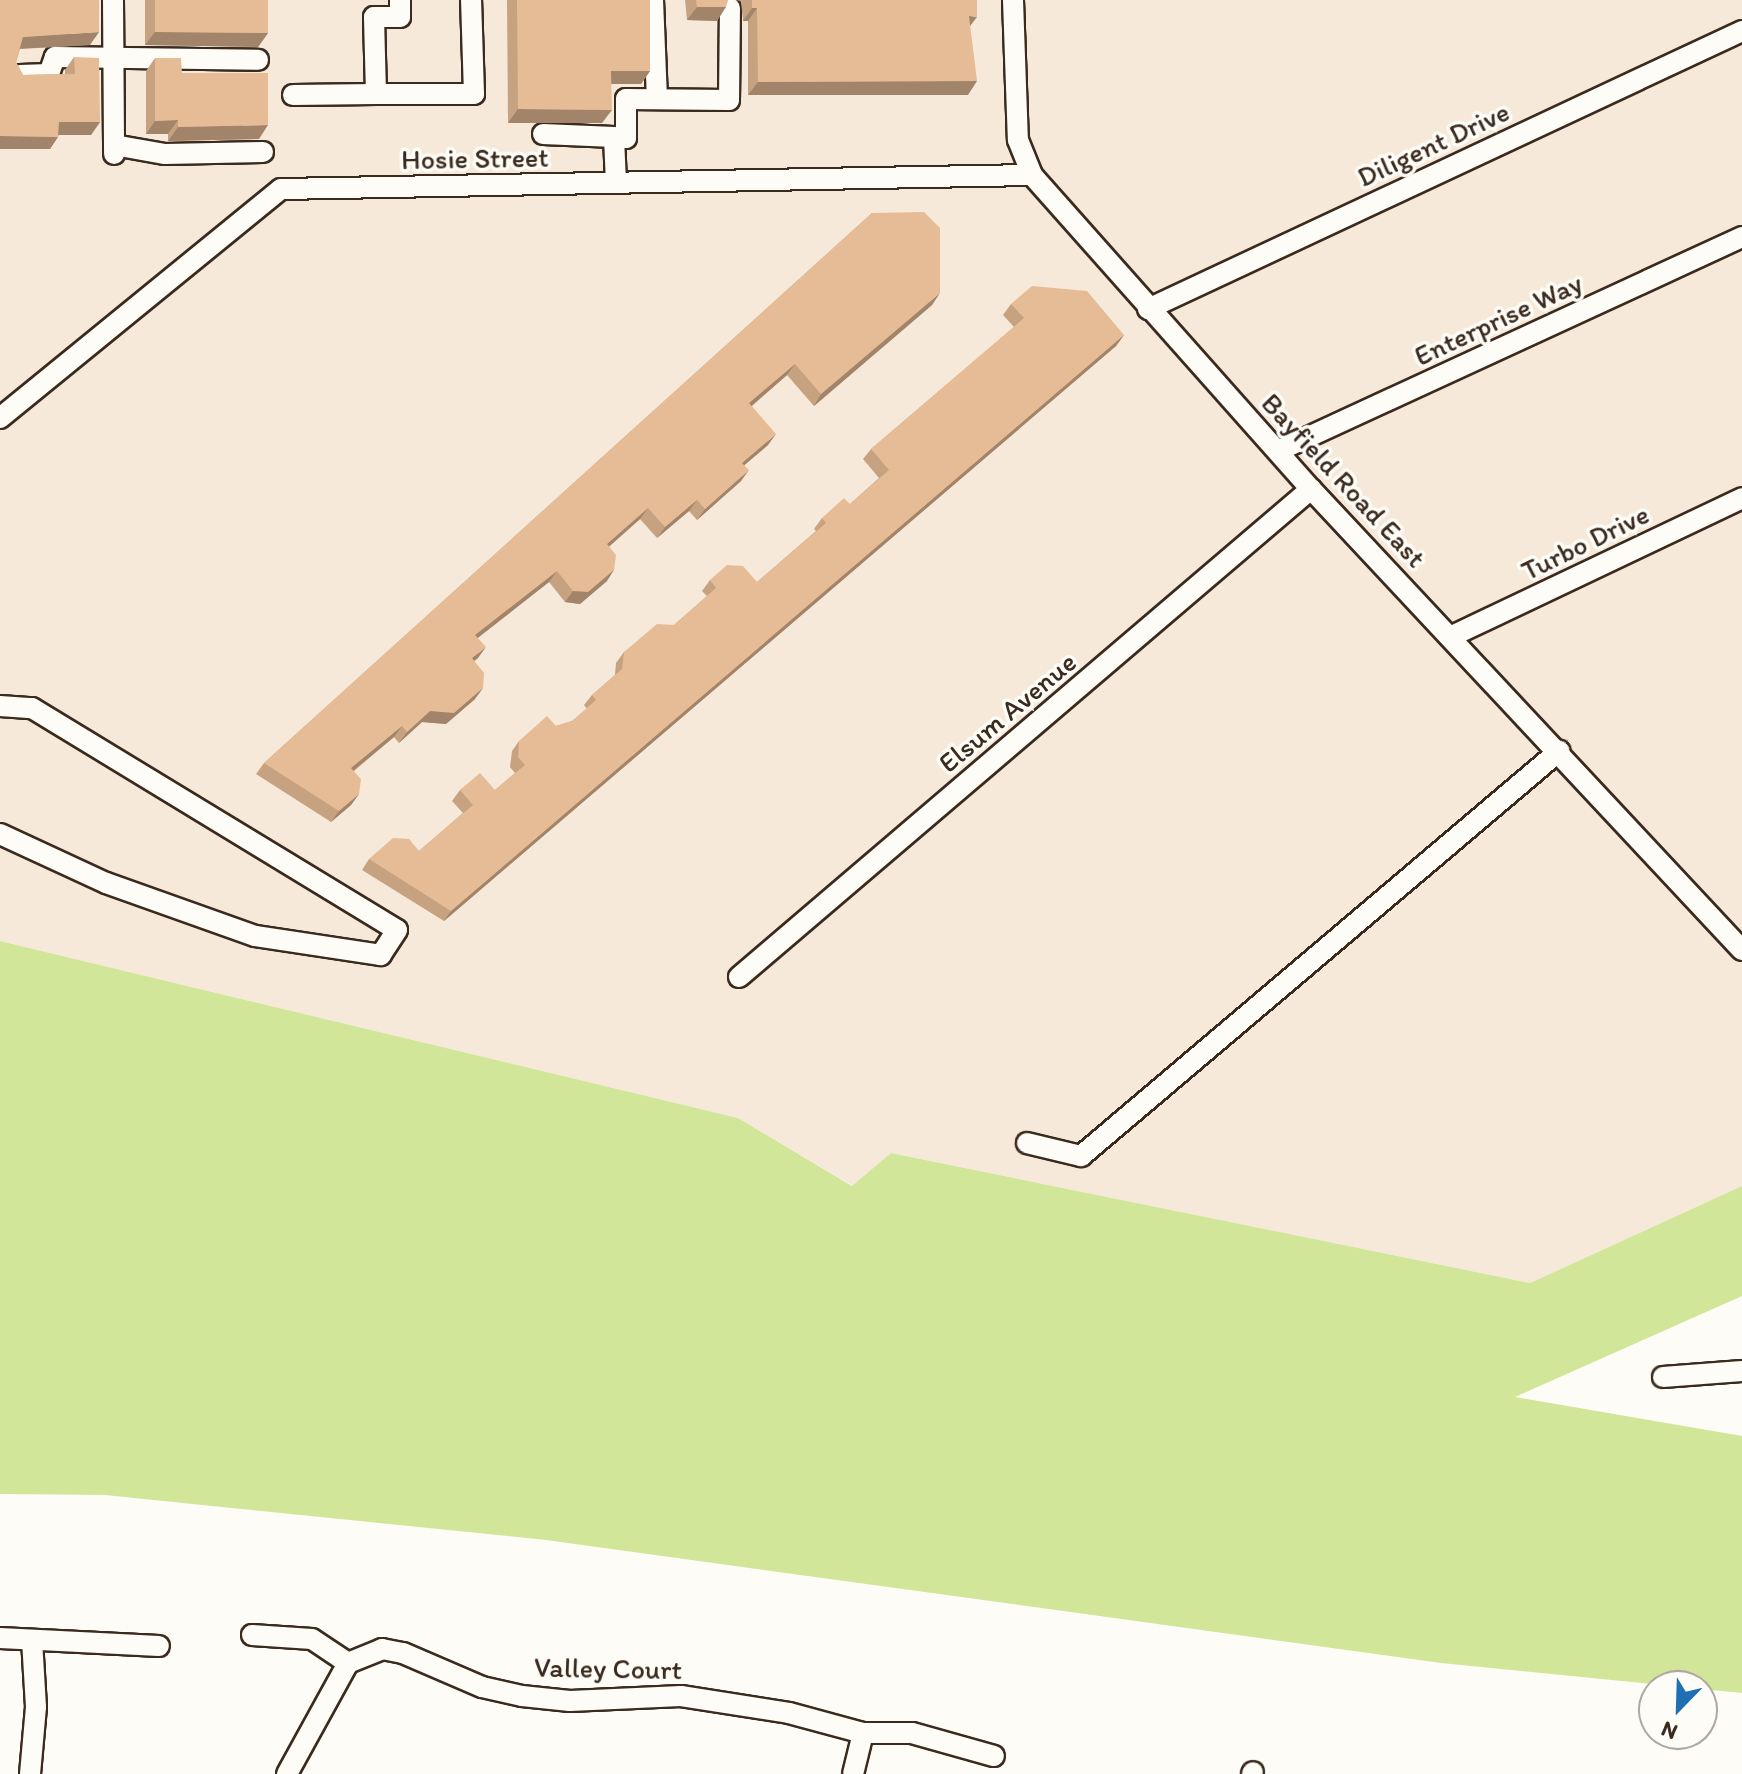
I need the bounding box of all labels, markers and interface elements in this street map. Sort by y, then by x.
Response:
street label: Diligent Drive [1351,94,1515,194]
street label: Hosie Street [401,140,549,176]
street label: Enterprise Way [1409,265,1587,373]
street label: Bayfield Road East [1255,386,1433,574]
street label: Turbo Drive [1515,497,1655,587]
street label: Elsum Avenue [932,645,1082,779]
street label: Valley Court [534,1650,682,1686]
north arrow [1638,1670,1718,1750]
text: N [1657,1715,1681,1746]

